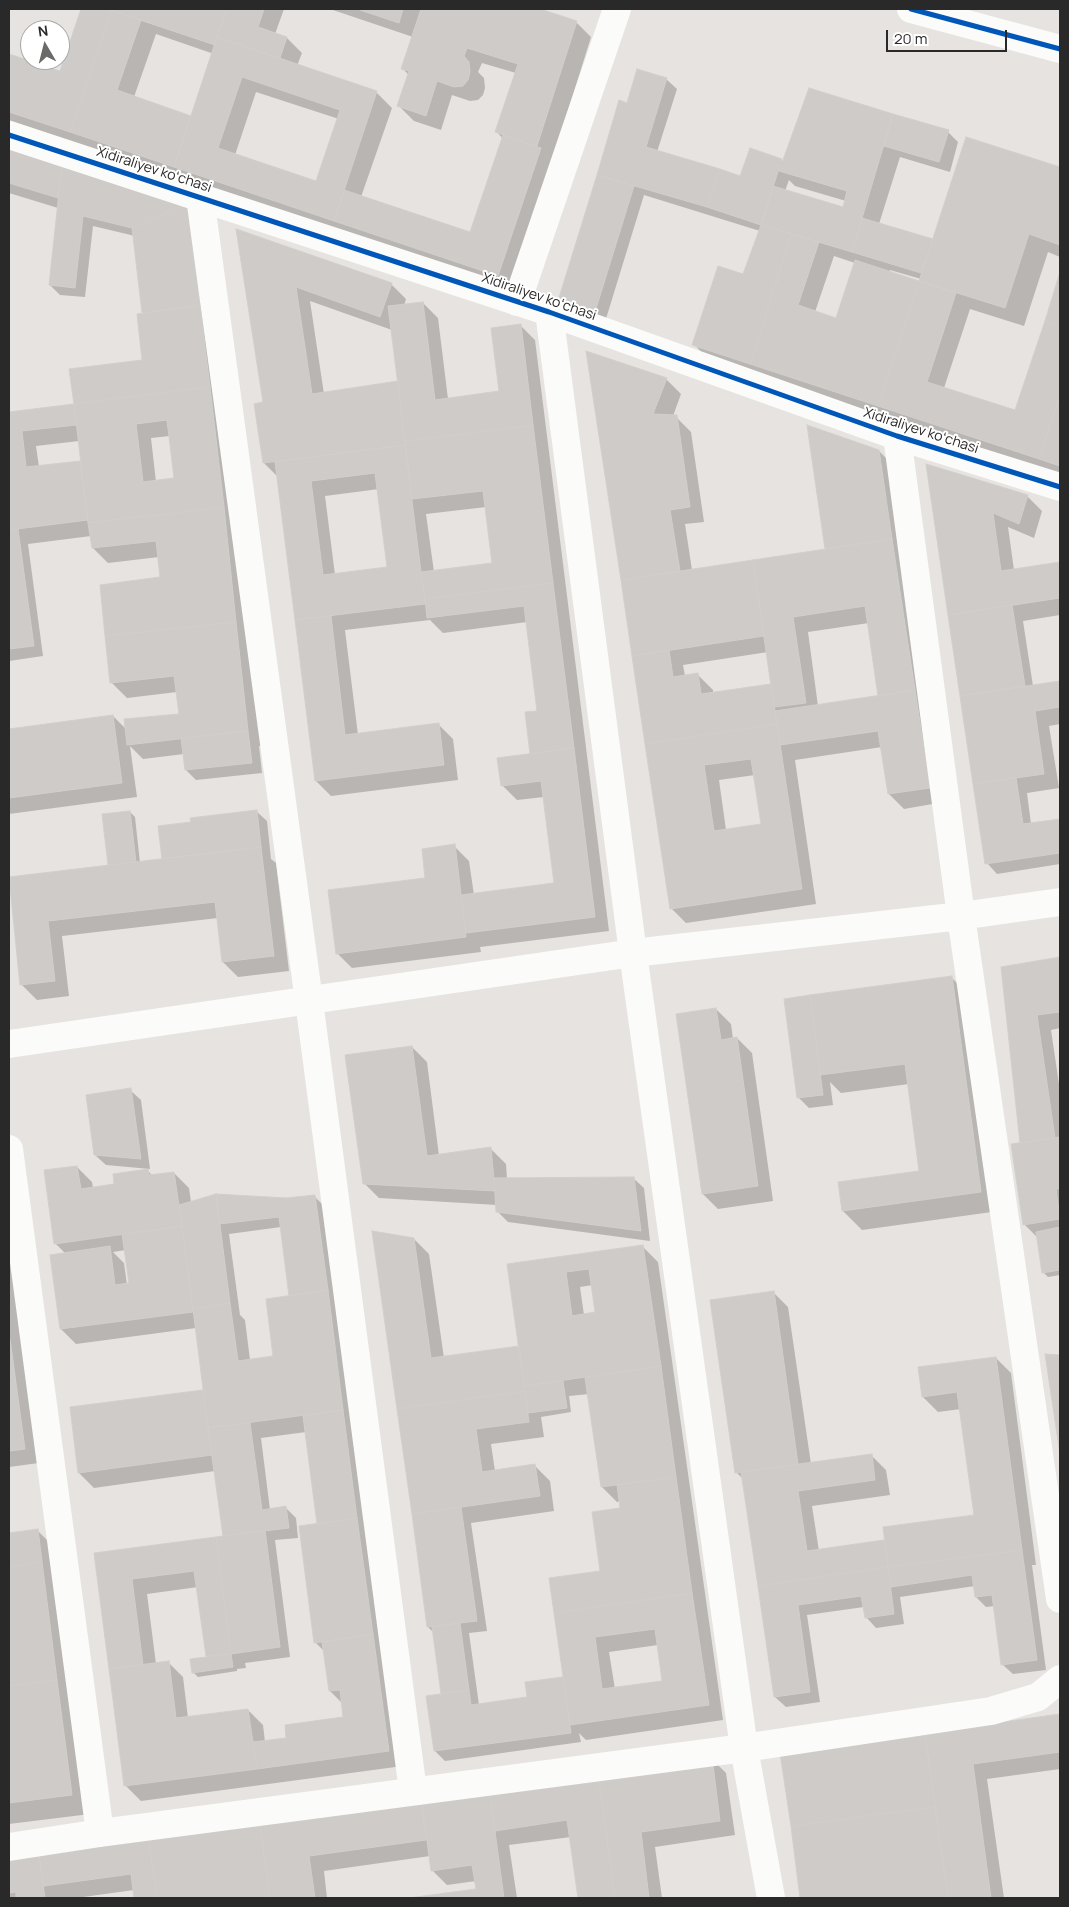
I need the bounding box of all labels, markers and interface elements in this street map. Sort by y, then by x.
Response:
north arrow [20,20,70,70]
scale bar [889,20,1010,52]
text: N [37,21,49,41]
text: 20 m [894,28,927,49]
street label: Xidiraliyev koʻchasi [94,143,214,197]
street label: Xidiraliyev koʻchasi [480,270,598,324]
street label: Xidiraliyev koʻchasi [861,404,981,458]

